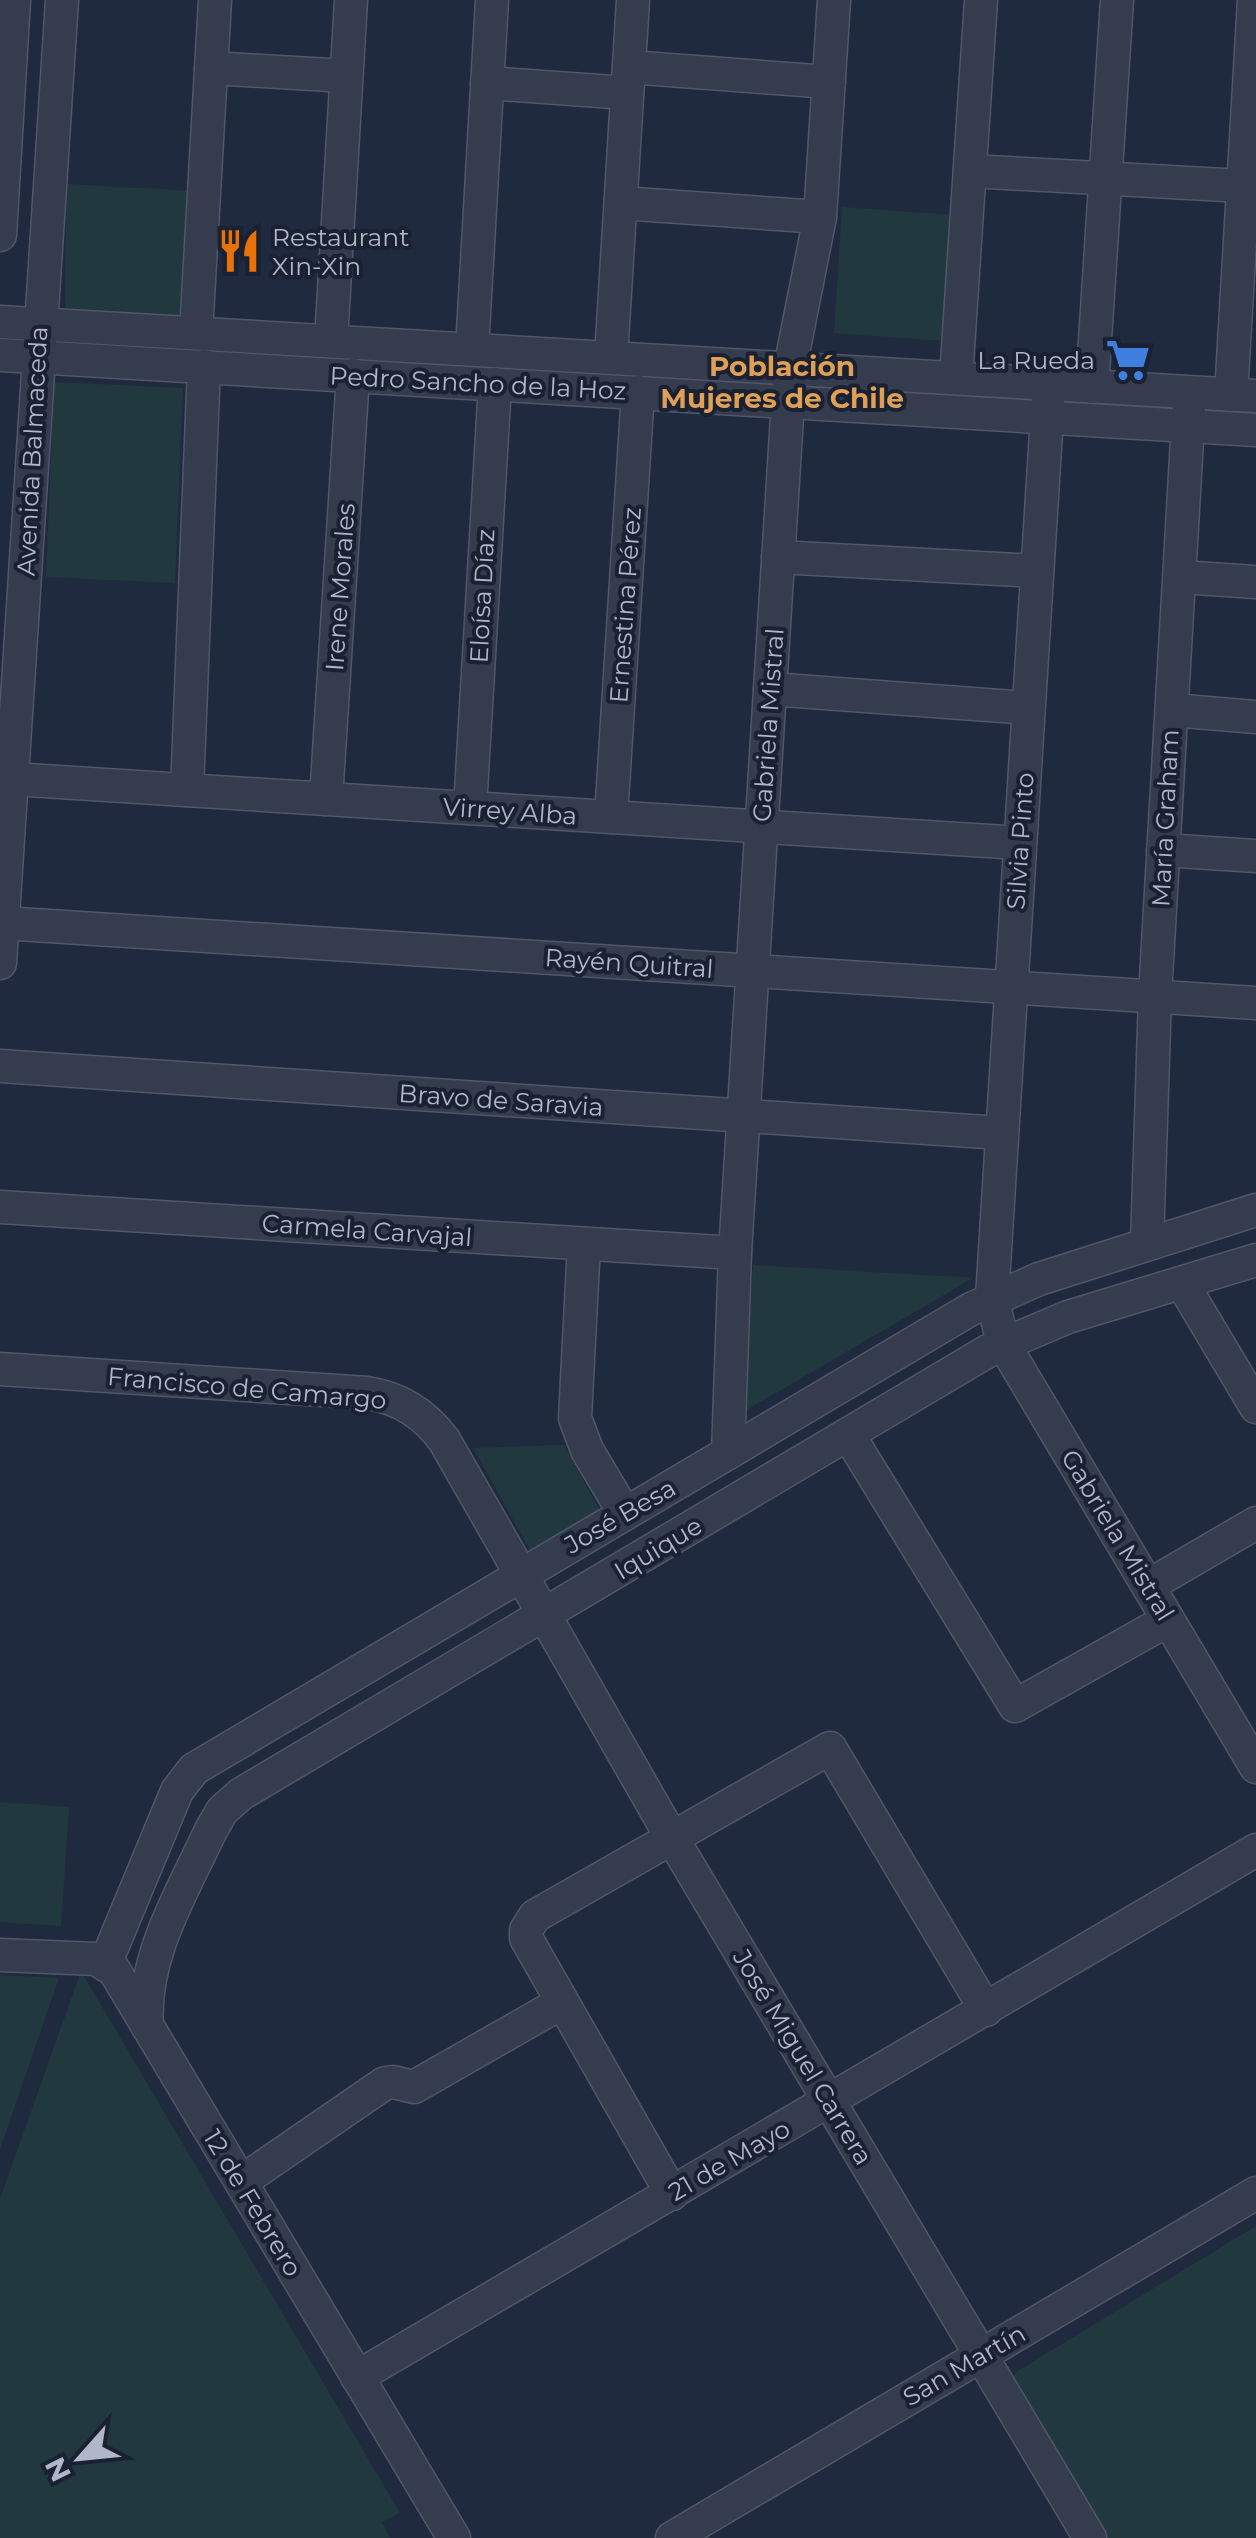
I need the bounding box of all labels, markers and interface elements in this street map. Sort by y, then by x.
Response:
place label: Restaurant Xin-Xin [272,222,409,281]
restaurant icon: Restaurant Xin-Xin [215,227,263,275]
street label: Avenida Balmaceda [10,326,54,576]
supermarket icon: La Rueda [1104,336,1152,384]
place label: La Rueda [977,345,1095,375]
district label: Población Mujeres de Chile [660,349,904,415]
street label: Pedro Sancho de la Hoz [329,360,627,406]
street label: Irene Morales [319,502,361,672]
street label: Ernestina Pérez [603,506,647,704]
street label: Eloísa Díaz [464,528,500,664]
street label: Gabriela Mistral [746,627,790,823]
street label: María Graham [1145,728,1185,908]
street label: Silvia Pinto [1000,771,1040,911]
street label: Virrey Alba [442,791,578,831]
street label: Rayén Quitral [544,942,714,984]
street label: Bravo de Saravia [398,1078,604,1122]
street label: Carmela Carvajal [261,1208,473,1252]
street label: Francisco de Camargo [106,1361,388,1415]
street label: Gabriela Mistral [1055,1444,1181,1626]
street label: José Besa [558,1472,681,1560]
street label: Iquique [609,1510,707,1586]
street label: José Miguel Carrera [726,1943,879,2170]
street label: 21 de Mayo [663,2113,795,2207]
street label: 12 de Febrero [197,2124,309,2282]
street label: San Martín [897,2318,1031,2412]
north arrow [30,2408,130,2508]
text: N [37,2452,78,2487]

